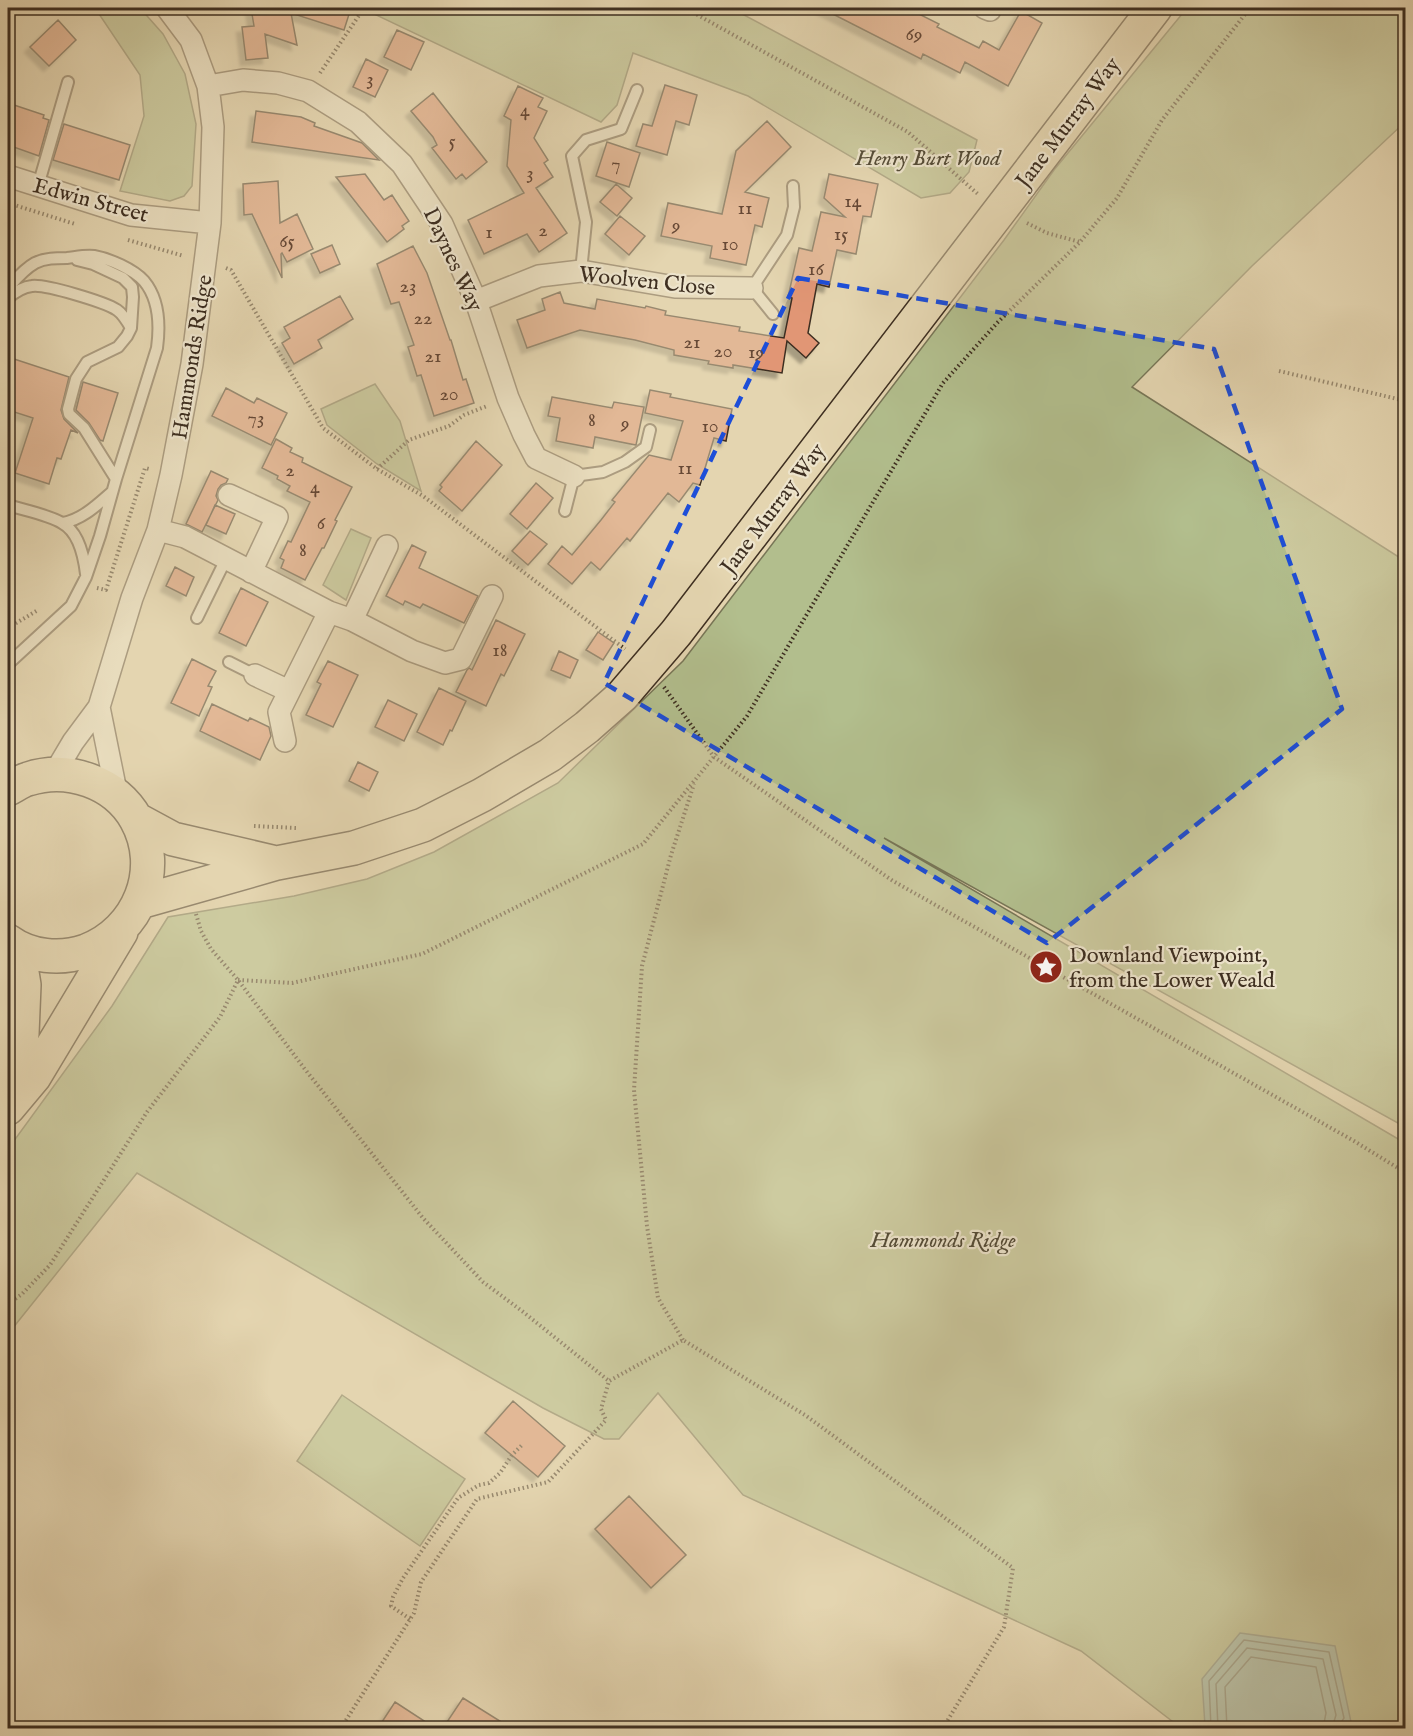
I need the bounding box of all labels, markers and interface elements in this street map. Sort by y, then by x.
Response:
house number: 69 [905,22,923,47]
street label: Jane Murray Way [1008,52,1127,197]
house number: 3 [366,67,374,92]
house number: 4 [520,98,530,123]
house number: 5 [448,129,456,154]
park label: Henry Burt Wood [854,145,1002,173]
house number: 7 [611,152,621,177]
house number: 3 [526,161,534,186]
street label: Edwin Street [30,172,152,230]
house number: 14 [844,189,862,214]
house number: 11 [738,196,752,221]
street label: Daynes Way [416,203,489,317]
house number: 9 [671,213,680,238]
house number: 2 [538,218,548,243]
house number: 1 [485,220,493,245]
house number: 15 [834,222,848,247]
house number: 65 [279,229,295,254]
house number: 10 [721,232,739,257]
house number: 16 [808,257,825,282]
street label: Woolven Close [577,261,716,303]
street label: Hammonds Ridge [166,273,220,442]
house number: 23 [400,274,416,299]
house number: 22 [414,306,432,331]
house number: 21 [684,330,700,355]
house number: 20 [713,339,733,364]
house number: 19 [748,340,764,365]
house number: 21 [425,344,441,369]
house number: 20 [439,382,459,407]
house number: 73 [248,406,264,431]
house number: 8 [588,408,596,433]
house number: 9 [620,411,629,436]
house number: 10 [701,414,719,439]
street label: Jane Murray Way [713,438,832,583]
house number: 11 [678,456,692,481]
house number: 2 [285,458,295,483]
house number: 4 [310,475,320,500]
house number: 6 [317,511,326,536]
house number: 8 [299,538,307,563]
house number: 18 [492,638,508,663]
place label: Downland Viewpoint, from the Lower Weald [1069,942,1275,995]
place icon: Downland Viewpoint, from the Lower Weald [1028,949,1064,985]
park label: Hammonds Ridge [869,1227,1016,1255]

